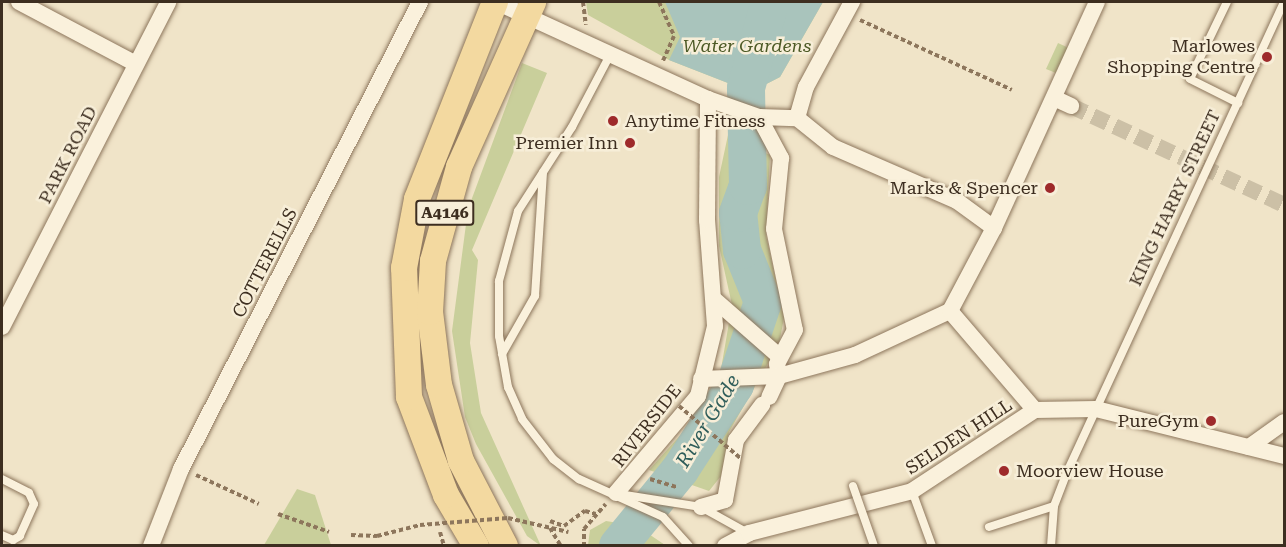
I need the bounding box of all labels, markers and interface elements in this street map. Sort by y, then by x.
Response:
park label: Water Gardens [683,35,811,57]
place label: Marlowes Shopping Centre [1107,36,1255,78]
marker: Marlowes Shopping Centre [1260,50,1274,64]
street label: PARK ROAD [34,103,102,207]
street label: KING HARRY STREET [1125,106,1225,290]
place label: Anytime Fitness [625,110,765,132]
marker: Anytime Fitness [606,114,620,128]
place label: Premier Inn [515,132,618,154]
marker: Premier Inn [623,136,637,150]
place label: Marks & Spencer [890,177,1038,199]
marker: Marks & Spencer [1043,181,1057,195]
road number: A4146 [415,200,475,226]
street label: COTTERELLS [228,205,302,321]
water label: River Gade [671,370,745,472]
street label: RIVERSIDE [608,380,686,472]
street label: SELDEN HILL [902,395,1016,479]
place label: PureGym [1118,410,1199,432]
marker: PureGym [1204,414,1218,428]
place label: Moorview House [1016,460,1164,482]
marker: Moorview House [997,464,1011,478]

